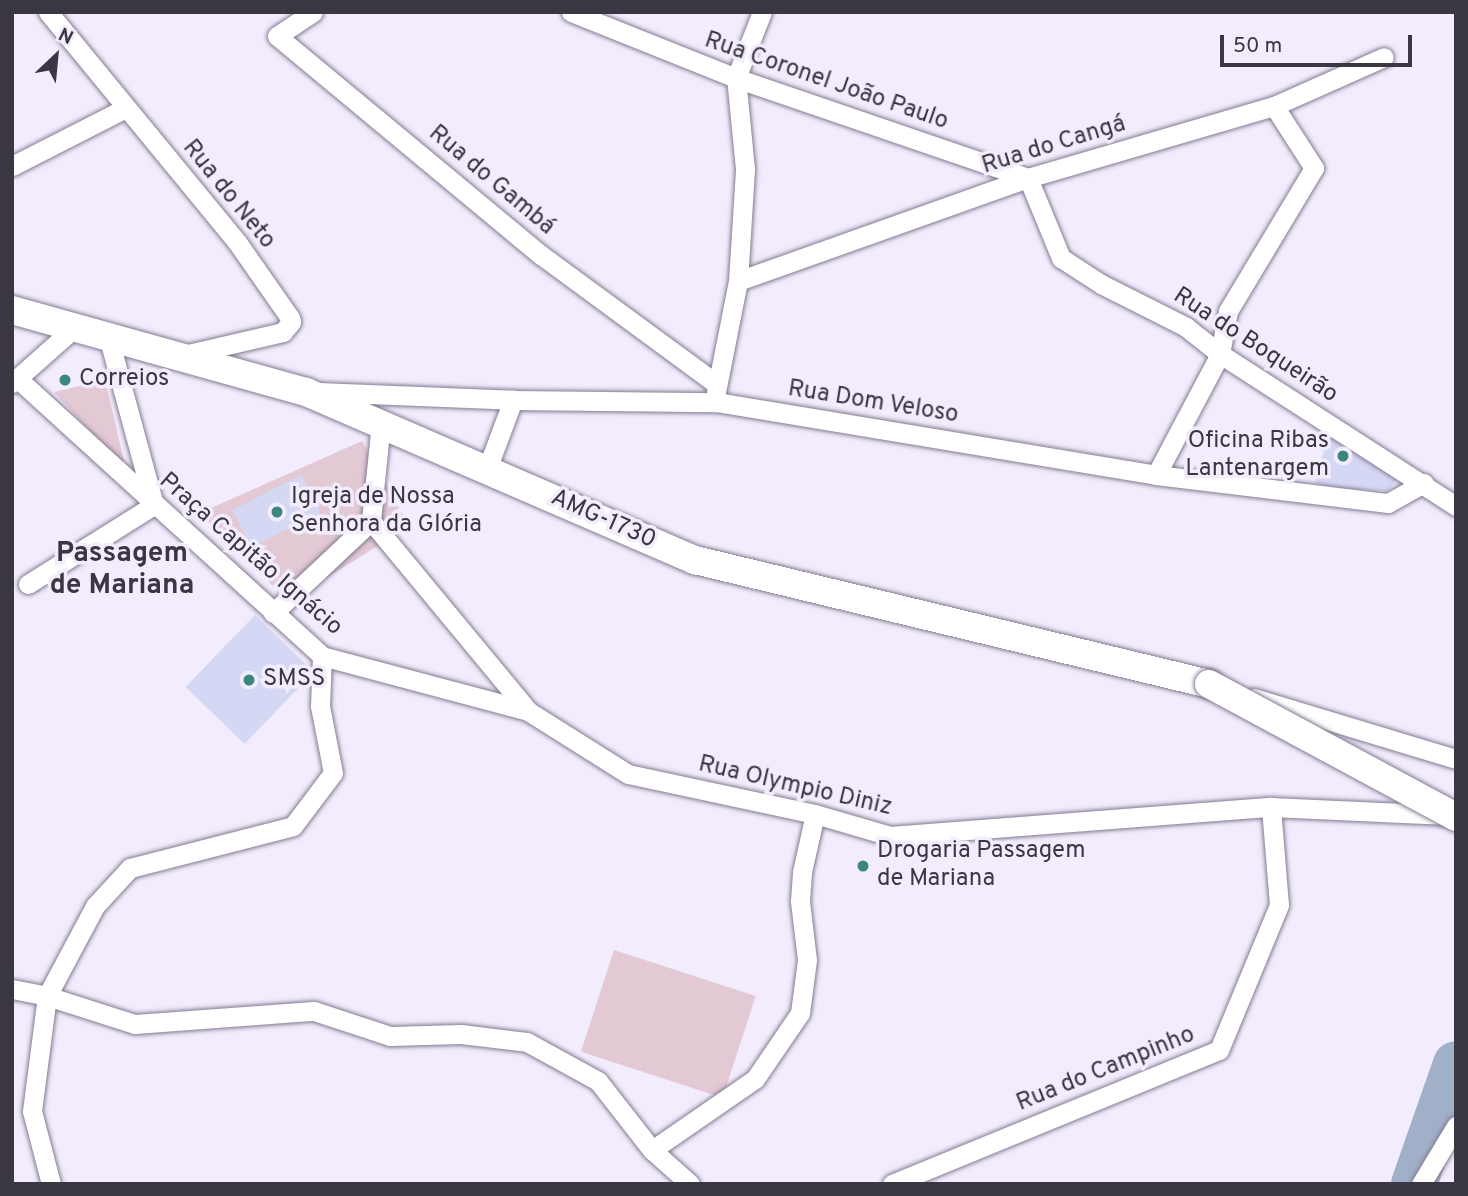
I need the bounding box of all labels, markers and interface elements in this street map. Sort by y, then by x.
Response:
north arrow [21,21,91,91]
scale bar [1223,21,1416,65]
text: N [54,23,77,51]
street label: Rua Coronel João Paulo [700,27,952,137]
text: 50 m [1233,33,1282,60]
street label: Rua do Cangá [979,111,1129,181]
street label: Rua do Gambá [422,120,560,242]
street label: Rua do Neto [175,135,281,255]
street label: Rua do Boqueirão [1167,282,1343,410]
place label: Correios [79,366,169,394]
marker: Correios [57,372,73,388]
street label: Rua Dom Veloso [785,375,961,431]
place label: Oficina Ribas Lantenargem [1185,428,1329,484]
marker: Oficina Ribas Lantenargem [1335,448,1351,464]
street label: Praça Capitão Ignácio [152,467,348,643]
place label: Igreja de Nossa Senhora da Glória [291,484,482,540]
street label: AMG-1730 [546,484,660,556]
marker: Igreja de Nossa Senhora da Glória [269,504,285,520]
district label: Passagem de Mariana [50,537,194,603]
place label: SMSS [263,666,325,694]
marker: SMSS [241,672,257,688]
street label: Rua Olympio Diniz [695,751,895,823]
place label: Drogaria Passagem de Mariana [877,838,1086,894]
marker: Drogaria Passagem de Mariana [855,858,871,874]
street label: Rua do Campinho [1013,1021,1199,1119]

